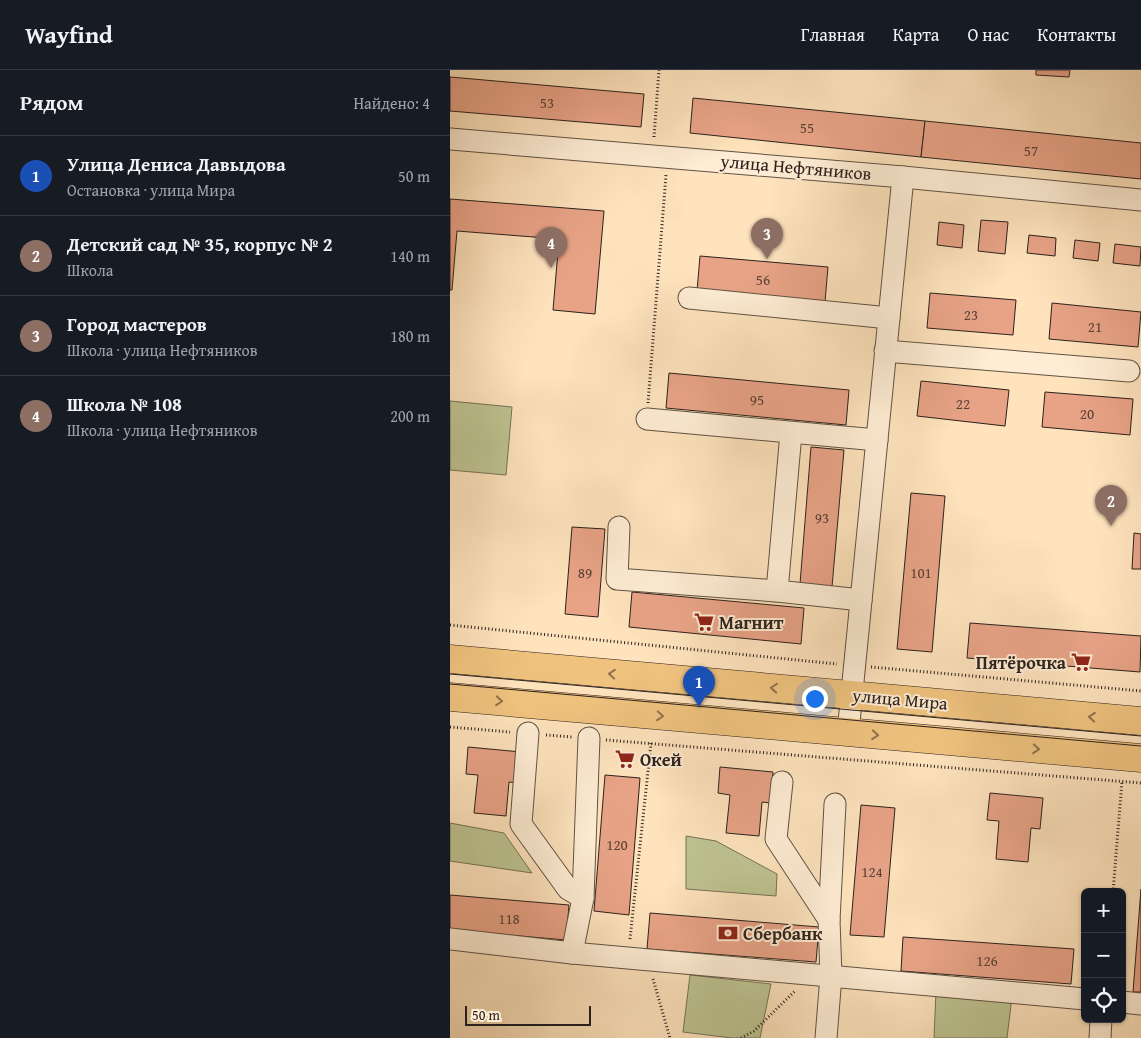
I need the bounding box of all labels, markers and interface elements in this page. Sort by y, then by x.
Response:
text: Wayfind [25,17,113,52]
text: Главная [801,21,865,48]
text: Карта [893,21,939,48]
text: О нас [967,21,1009,48]
text: Контакты [1037,21,1116,48]
text: Рядом [20,87,83,118]
text: Найдено: 4 [353,91,430,115]
house number: 53 [540,92,554,113]
house number: 55 [800,117,814,138]
house number: 57 [1024,140,1038,161]
street label: улица Нефтяников [718,147,873,187]
text: Улица Дениса Давыдова [67,150,286,178]
text: 1 [32,164,40,188]
text: 50 m [398,164,430,188]
text: Остановка · улица Мира [67,178,235,202]
pin: 3 [751,218,783,259]
pin: 4 [535,227,567,268]
text: Детский сад № 35, корпус № 2 [67,230,333,258]
text: 2 [32,244,40,268]
text: 140 m [390,244,430,268]
text: Школа [67,258,113,282]
house number: 56 [756,269,770,290]
house number: 23 [964,304,978,325]
text: Город мастеров [67,310,207,338]
house number: 21 [1088,316,1102,337]
text: 3 [32,324,40,348]
text: 180 m [390,324,430,348]
text: Школа · улица Нефтяников [67,338,258,362]
house number: 95 [750,389,764,410]
text: Школа № 108 [67,390,182,418]
house number: 22 [956,393,970,414]
house number: 20 [1080,403,1094,424]
text: 4 [32,404,40,428]
text: 200 m [390,404,430,428]
text: Школа · улица Нефтяников [67,418,258,442]
pin: 2 [1095,485,1127,526]
house number: 93 [815,507,829,528]
house number: 89 [578,562,592,583]
house number: 101 [910,562,932,583]
place label: Магнит [719,609,784,636]
supermarket icon: Магнит [693,611,715,633]
place label: Пятёрочка [976,649,1067,676]
supermarket icon: Пятёрочка [1070,651,1092,673]
pin: 1 [683,666,715,707]
one-way arrow [608,668,616,679]
street label: улица Мира [850,681,949,717]
one-way arrow [769,683,777,694]
your location [802,686,828,712]
one-way arrow [495,695,503,706]
one-way arrow [657,710,665,721]
one-way arrow [1088,712,1096,723]
one-way arrow [871,729,879,740]
one-way arrow [1033,743,1041,754]
place label: Окей [640,746,682,773]
supermarket icon: Окей [614,748,636,770]
house number: 120 [606,834,628,855]
house number: 124 [861,861,883,882]
map controls [1081,888,1126,1023]
button: + [1081,888,1126,933]
house number: 118 [498,908,520,929]
place label: Сбербанк [743,920,823,947]
bank icon: Сбербанк [717,922,739,944]
button: − [1081,933,1126,978]
house number: 126 [976,950,998,971]
button: locate [1081,978,1126,1023]
scale bar [465,1003,591,1026]
text: 50 m [472,1005,500,1025]

